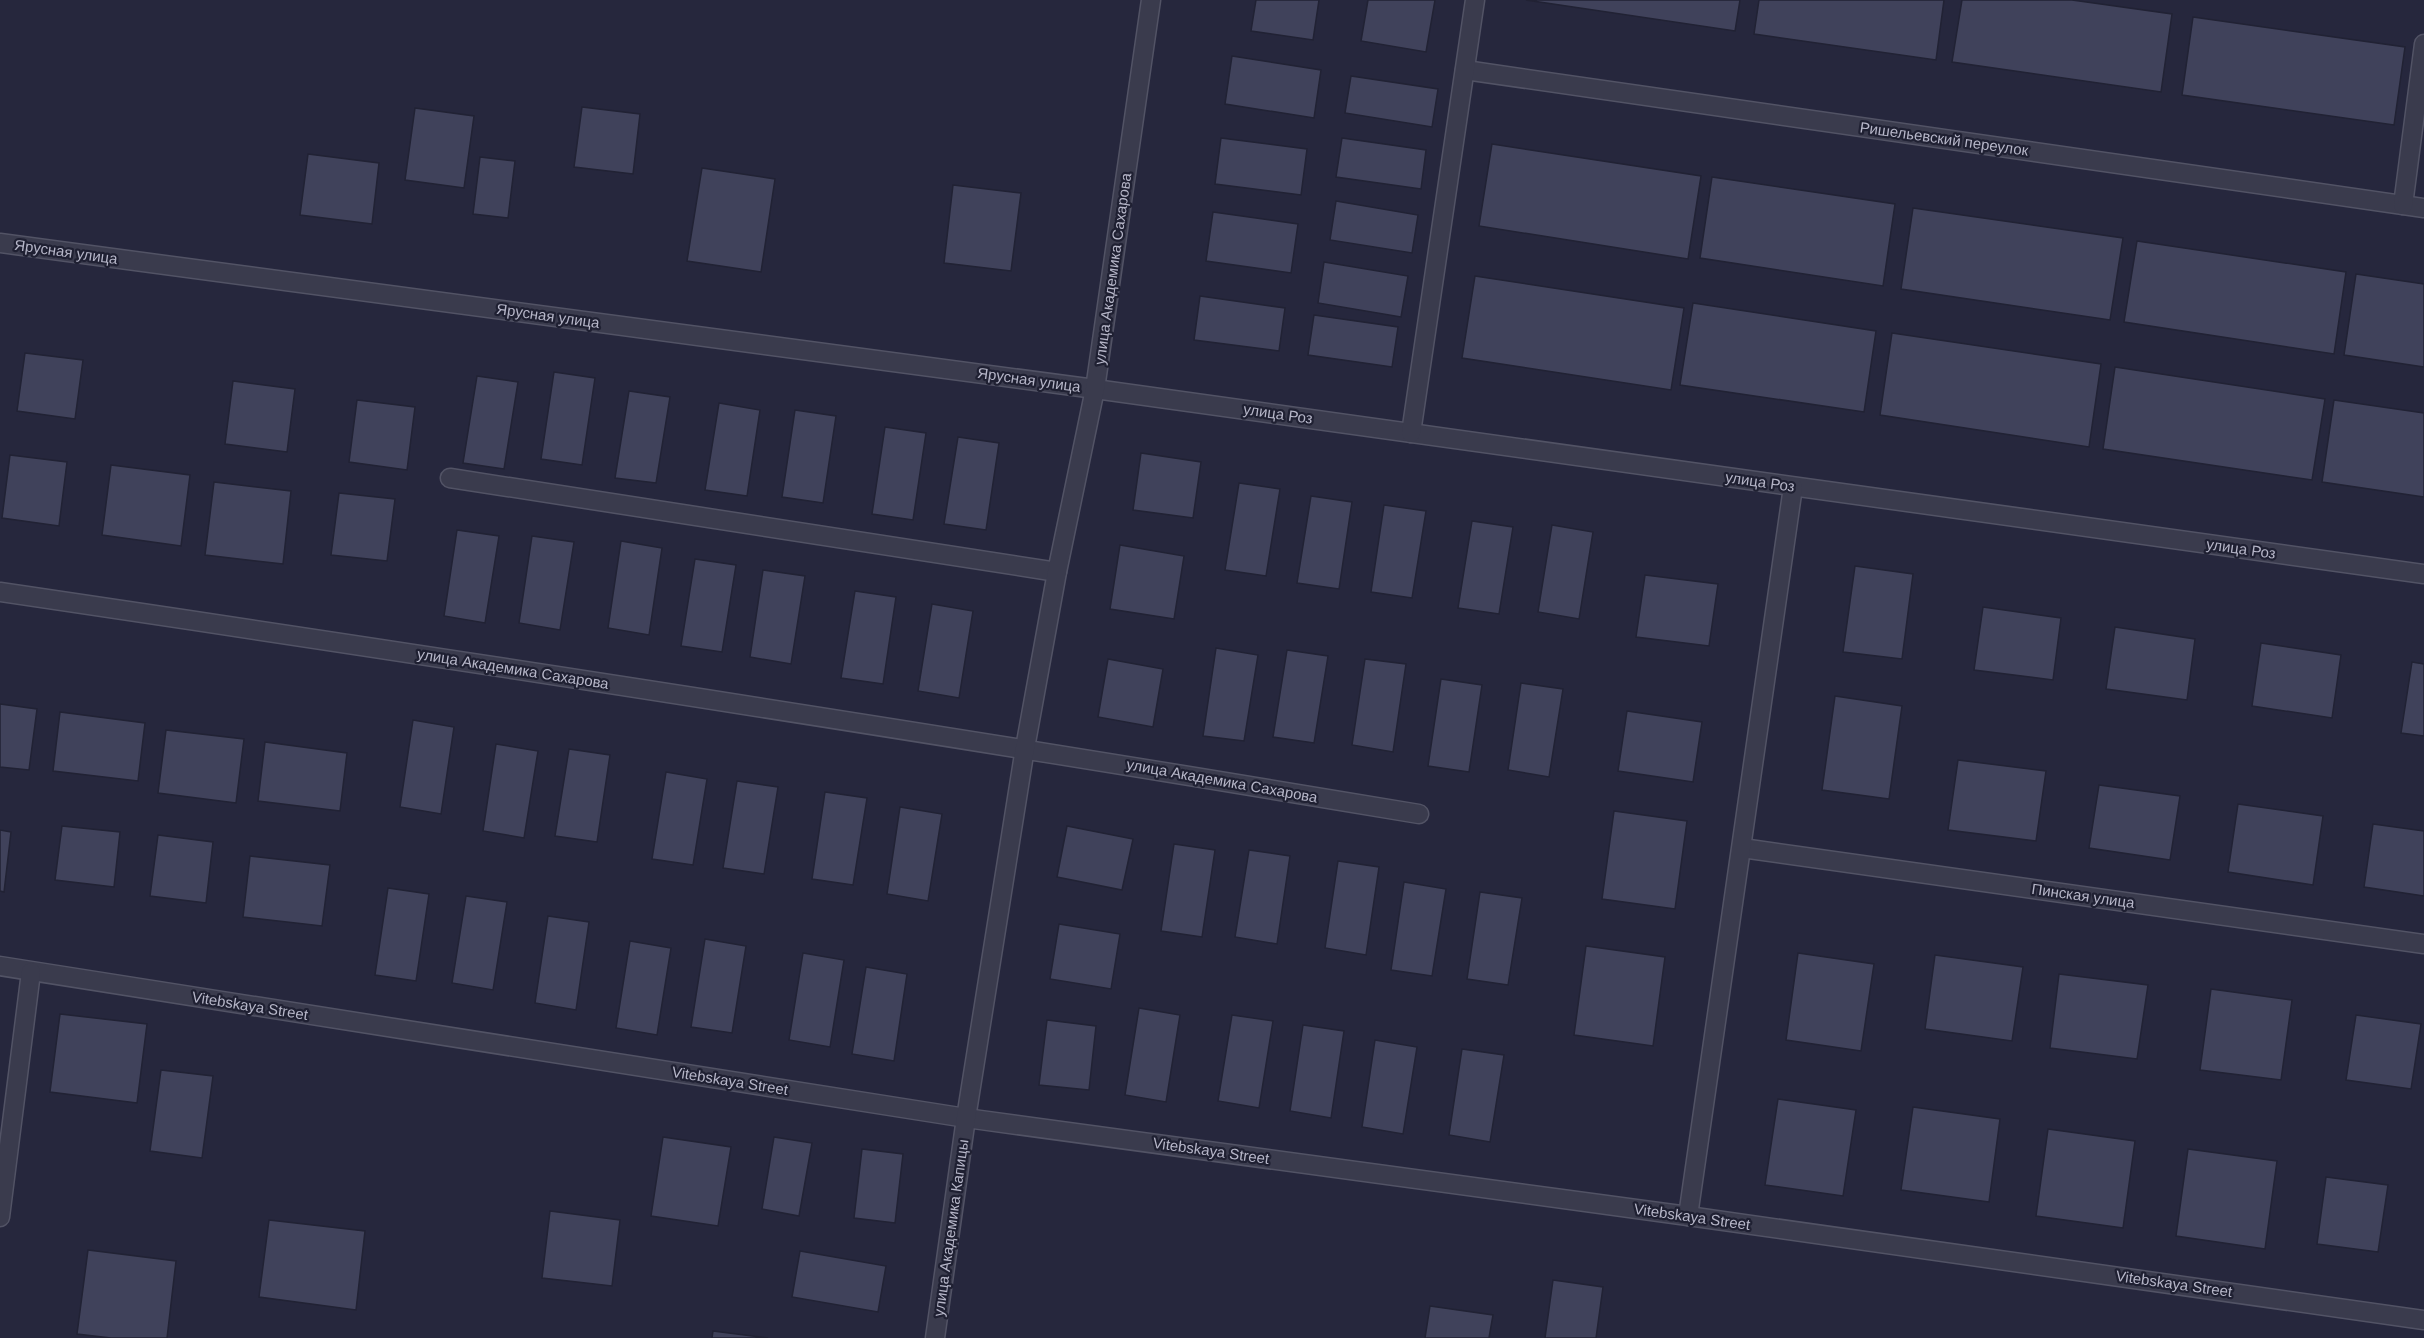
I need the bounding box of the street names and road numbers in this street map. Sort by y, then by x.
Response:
street label: Ришельевский переулок [1859,118,2030,159]
street label: улица Академика Сахарова [1091,171,1134,366]
street label: Ярусная улица [13,236,119,267]
street label: Ярусная улица [495,300,601,331]
street label: Ярусная улица [976,364,1082,395]
street label: улица Роз [1242,400,1314,427]
street label: улица Роз [1724,468,1796,495]
street label: улица Роз [2205,535,2277,562]
street label: улица Академика Сахарова [416,645,611,692]
street label: улица Академика Сахарова [1125,755,1320,806]
street label: Пинская улица [2031,880,2136,911]
street label: Vitebskaya Street [191,988,310,1023]
street label: Vitebskaya Street [671,1063,790,1098]
street label: Vitebskaya Street [1152,1134,1271,1167]
street label: улица Академика Капицы [930,1138,971,1318]
street label: Vitebskaya Street [1633,1200,1752,1233]
street label: Vitebskaya Street [2115,1267,2234,1300]

